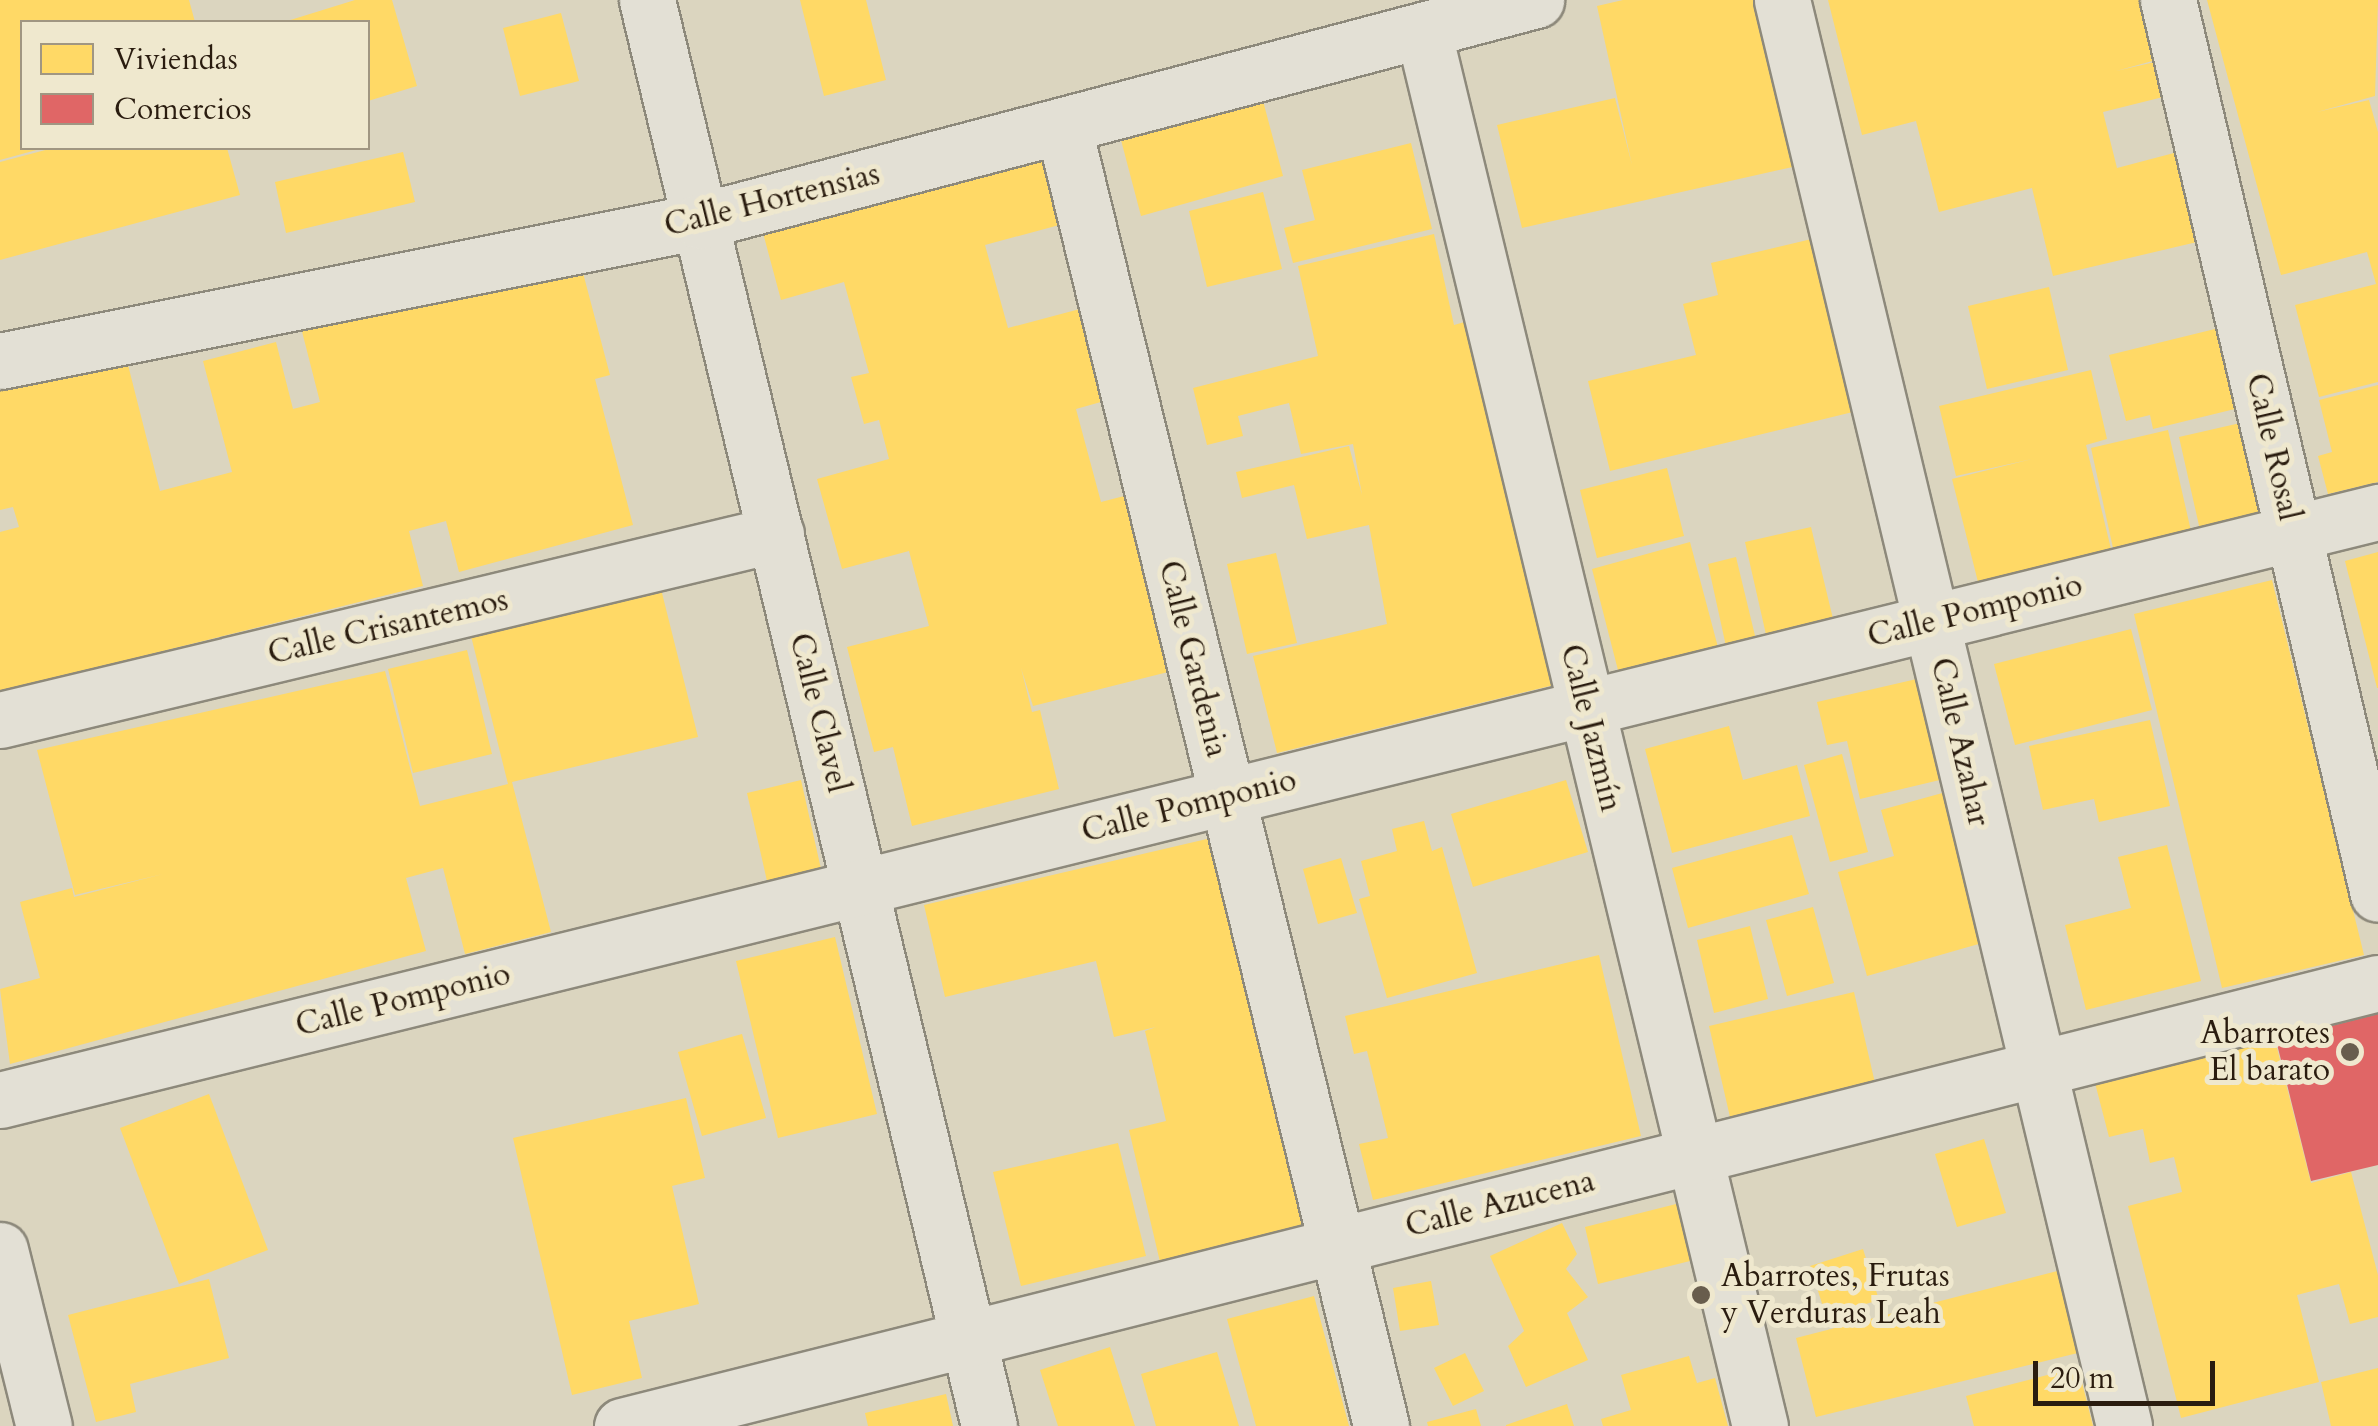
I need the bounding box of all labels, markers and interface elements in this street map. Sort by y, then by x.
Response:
legend [20,20,370,150]
text: Viviendas [114,39,238,80]
text: Comercios [114,89,251,130]
street label: Calle Hortensias [660,155,884,245]
street label: Calle Rosal [2237,370,2309,524]
street label: Calle Gardenia [1150,557,1236,761]
street label: Calle Pomponio [1864,566,2086,656]
street label: Calle Crisantemos [264,581,512,673]
street label: Calle Clavel [781,629,857,797]
street label: Calle Jazmín [1552,640,1630,816]
street label: Calle Azahar [1922,654,1998,830]
street label: Calle Pomponio [1078,761,1300,851]
street label: Calle Pomponio [292,955,514,1045]
place label: Abarrotes El barato [2200,1015,2330,1090]
marker: Abarrotes El barato [2339,1041,2361,1063]
street label: Calle Azucena [1401,1162,1599,1246]
place label: Abarrotes, Frutas y Verduras Leah [1721,1258,1950,1333]
marker: Abarrotes, Frutas y Verduras Leah [1690,1284,1712,1306]
scale bar [2038,1341,2220,1403]
text: 20 m [2050,1358,2114,1399]

